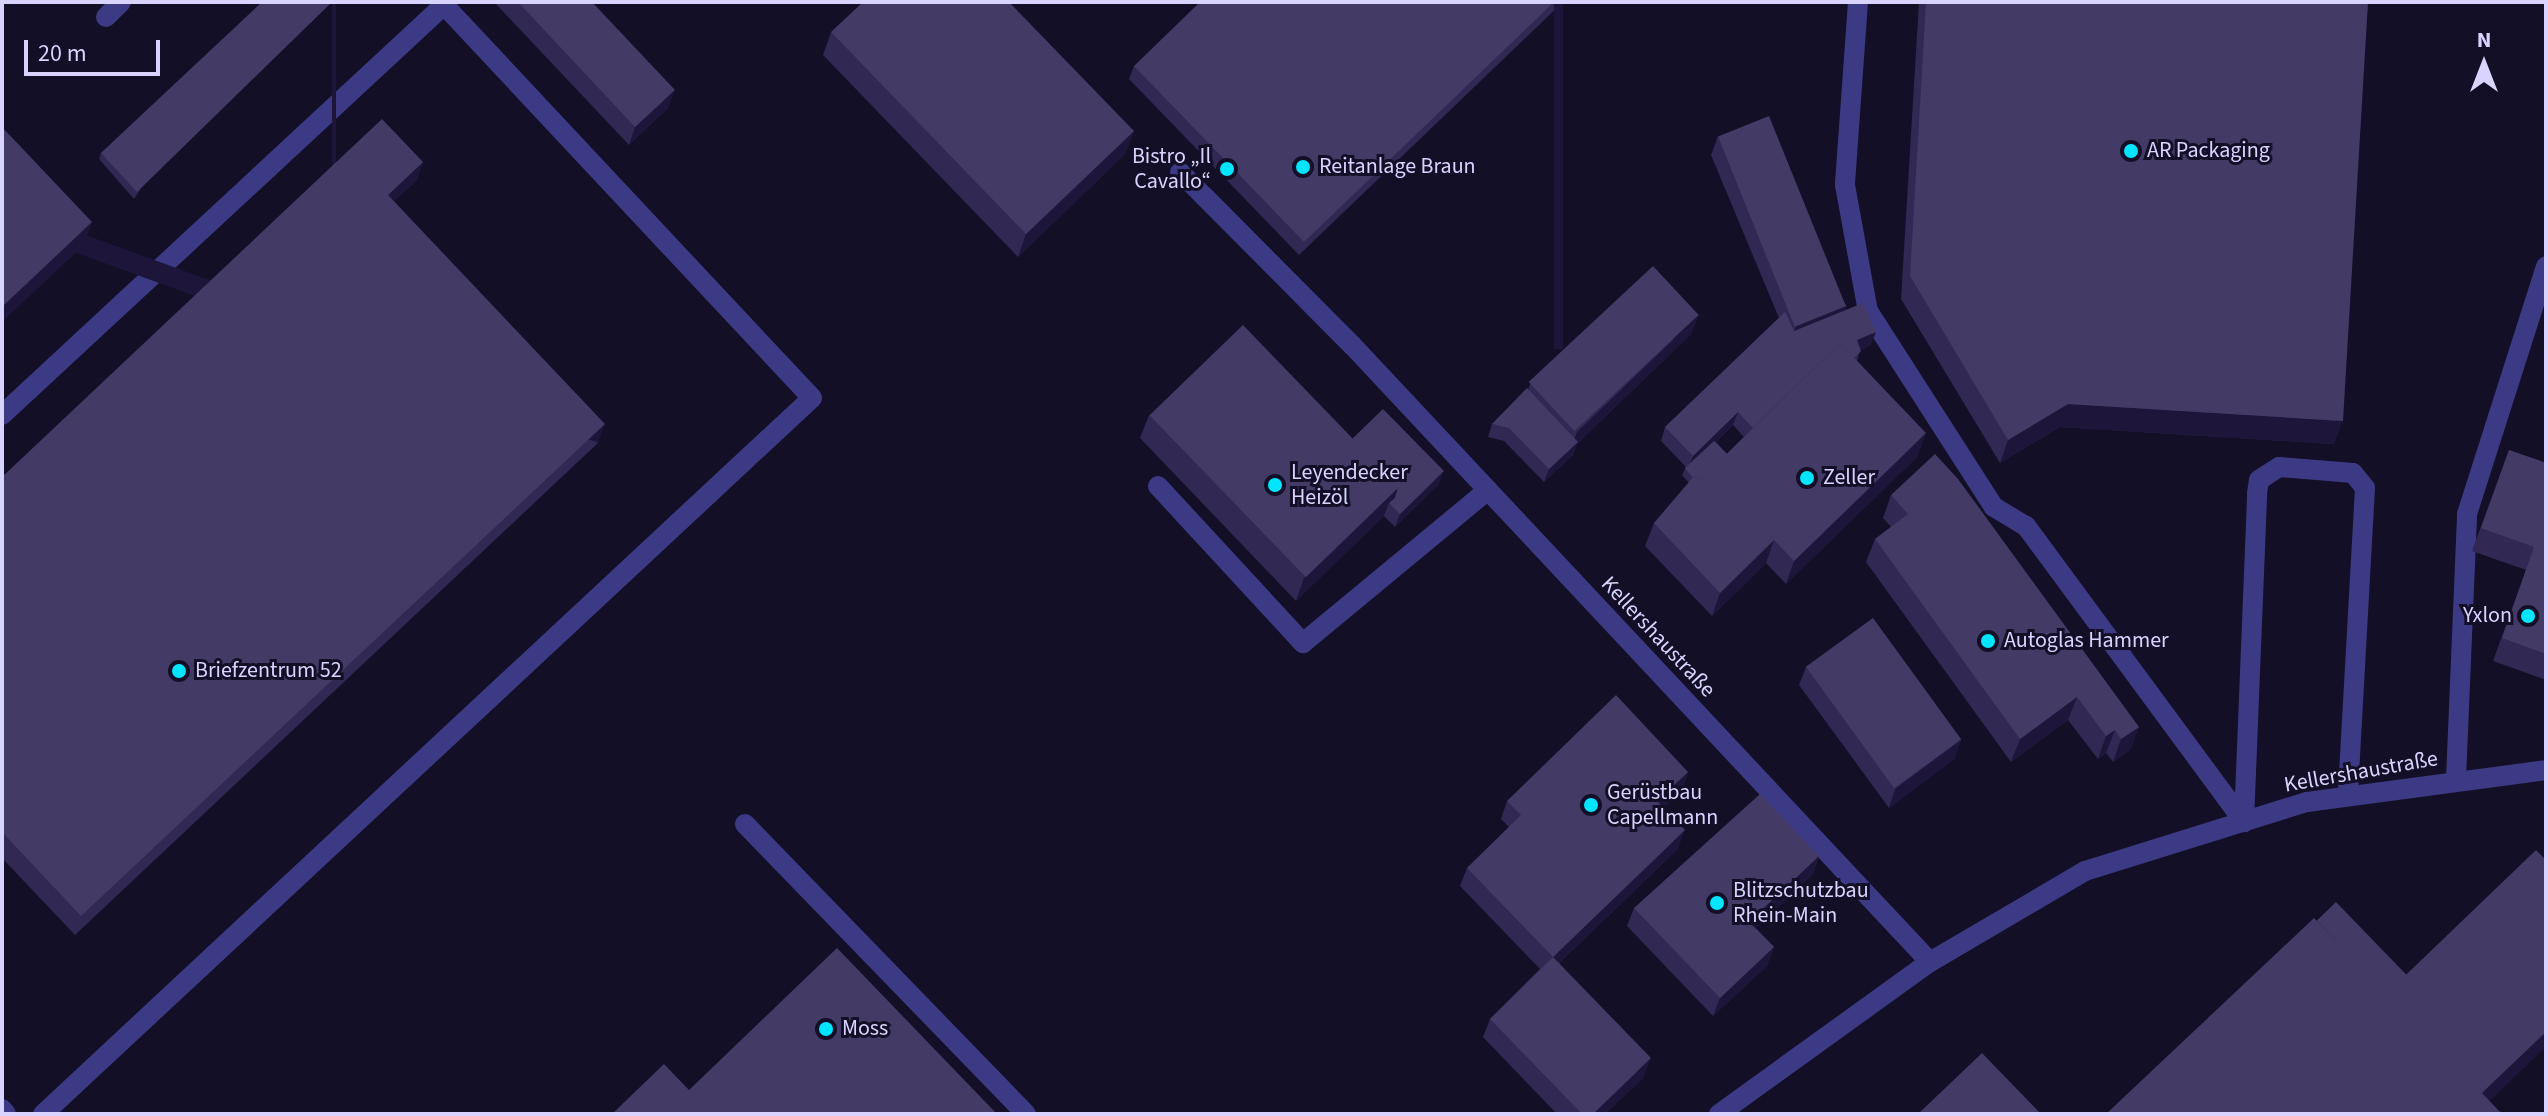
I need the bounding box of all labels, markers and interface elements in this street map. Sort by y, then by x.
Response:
scale bar [28,24,164,74]
north arrow [2444,24,2524,104]
text: N [2477,24,2491,56]
text: 20 m [38,36,87,71]
place label: AR Packaging [2147,138,2270,164]
marker: AR Packaging [2122,142,2140,160]
place label: Bistro „Il Cavallo“ [1132,143,1211,194]
place label: Reitanlage Braun [1319,154,1476,180]
marker: Reitanlage Braun [1294,158,1312,176]
marker: Bistro „Il Cavallo“ [1218,160,1236,178]
place label: Leyendecker Heizöl [1291,459,1408,510]
place label: Zeller [1823,465,1875,491]
marker: Zeller [1798,469,1816,487]
marker: Leyendecker Heizöl [1266,476,1284,494]
street label: Kellershaustraße [1595,571,1721,703]
place label: Yxlon [2463,603,2512,629]
marker: Yxlon [2519,607,2537,625]
place label: Autoglas Hammer [2004,628,2169,654]
marker: Autoglas Hammer [1979,632,1997,650]
place label: Briefzentrum 52 [195,658,342,684]
marker: Briefzentrum 52 [170,662,188,680]
street label: Kellershaustraße [2282,746,2440,798]
place label: Gerüstbau Capellmann [1607,779,1718,830]
marker: Gerüstbau Capellmann [1582,796,1600,814]
place label: Blitzschutzbau Rhein-Main [1733,877,1869,928]
marker: Blitzschutzbau Rhein-Main [1708,894,1726,912]
place label: Moss [842,1016,888,1042]
marker: Moss [817,1020,835,1038]

